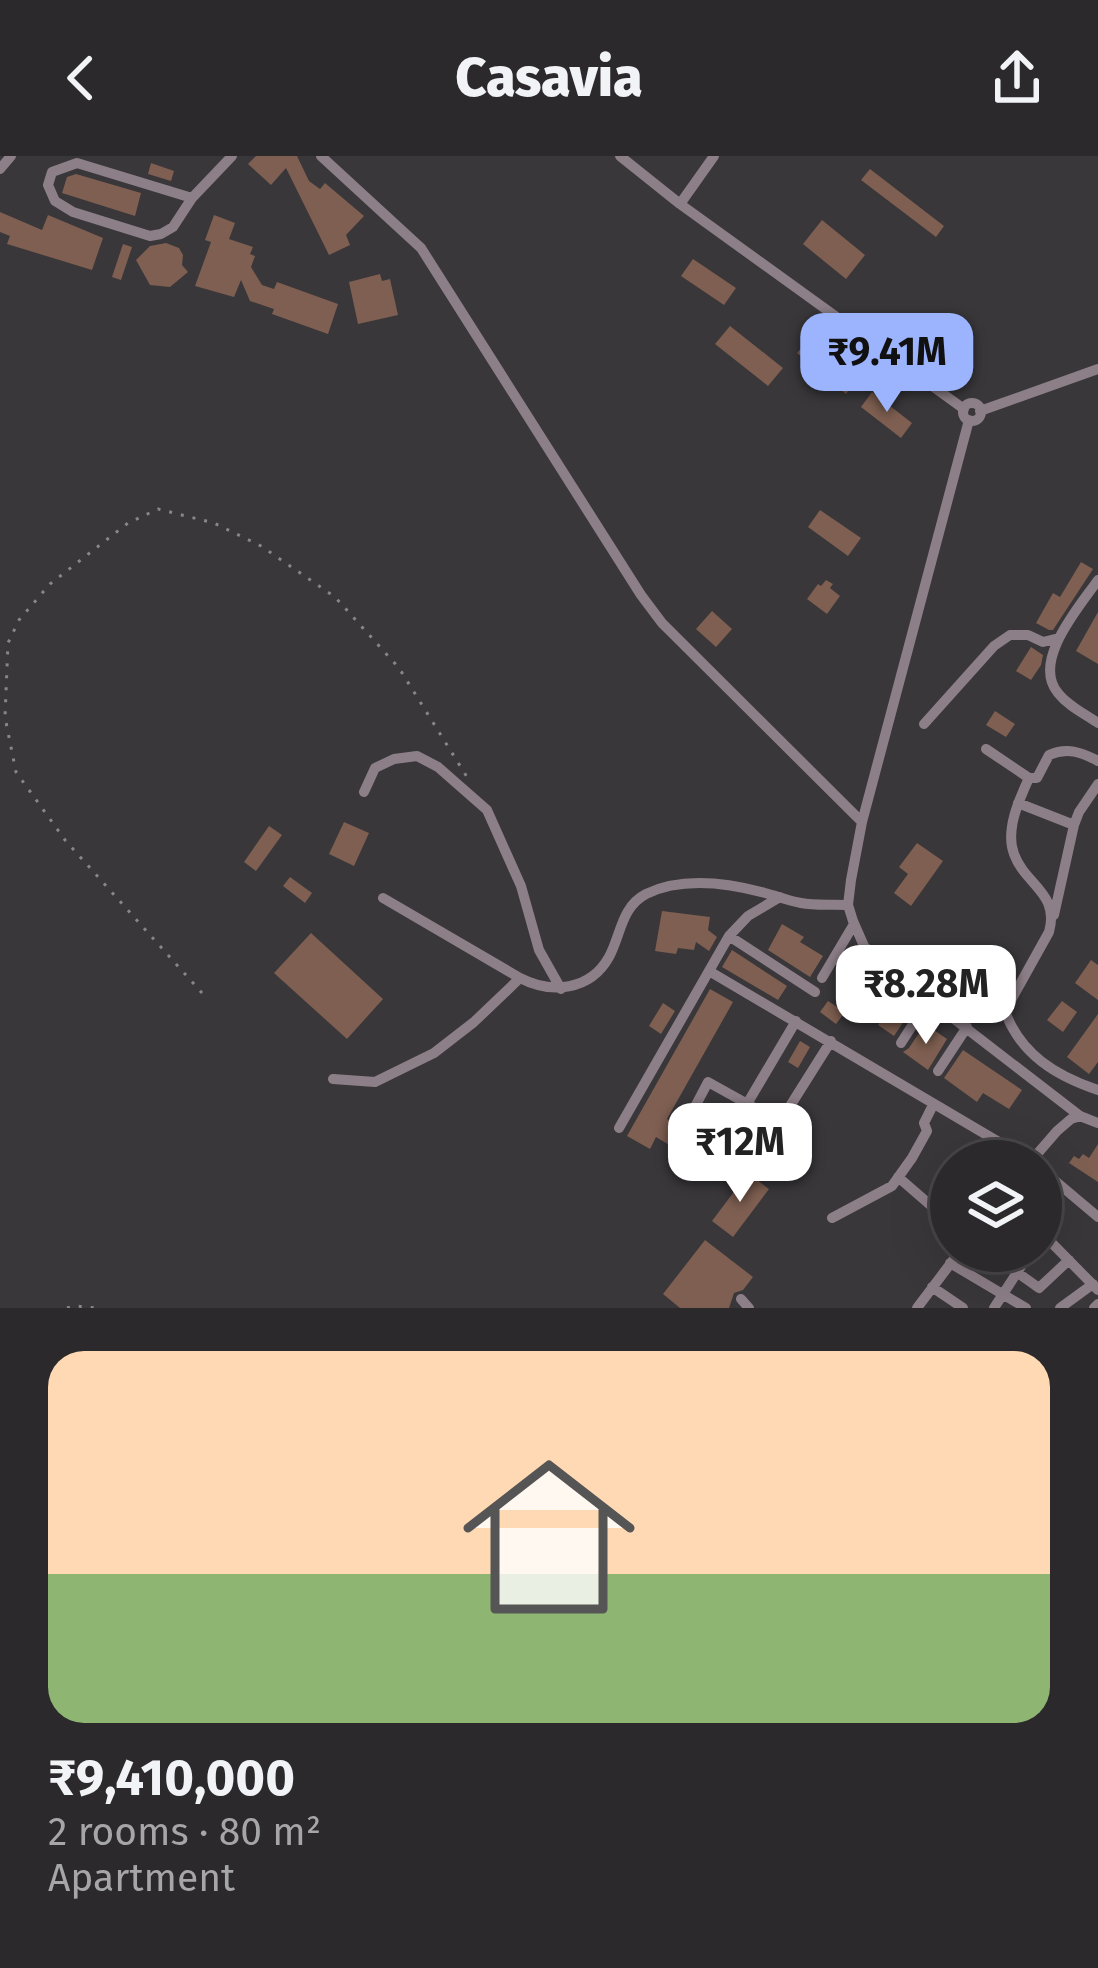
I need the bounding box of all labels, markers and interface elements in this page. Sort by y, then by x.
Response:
icon: back [48,45,114,111]
icon: share [984,45,1050,111]
text: Casavia [455,46,643,110]
pin: ₹9.41M [789,313,985,415]
text: ₹9.41M [827,329,947,375]
pin: ₹8.28M [828,945,1024,1047]
text: ₹8.28M [863,961,989,1007]
pin: ₹12M [669,1103,811,1205]
text: ₹12M [695,1119,785,1165]
map controls [930,1140,1062,1272]
button: layers [930,1140,1062,1272]
icon: home [441,1429,657,1645]
text: ₹9,410,000 [48,1747,295,1809]
text: 2 rooms · 80 m² [48,1809,321,1855]
text: Apartment [48,1855,235,1901]

